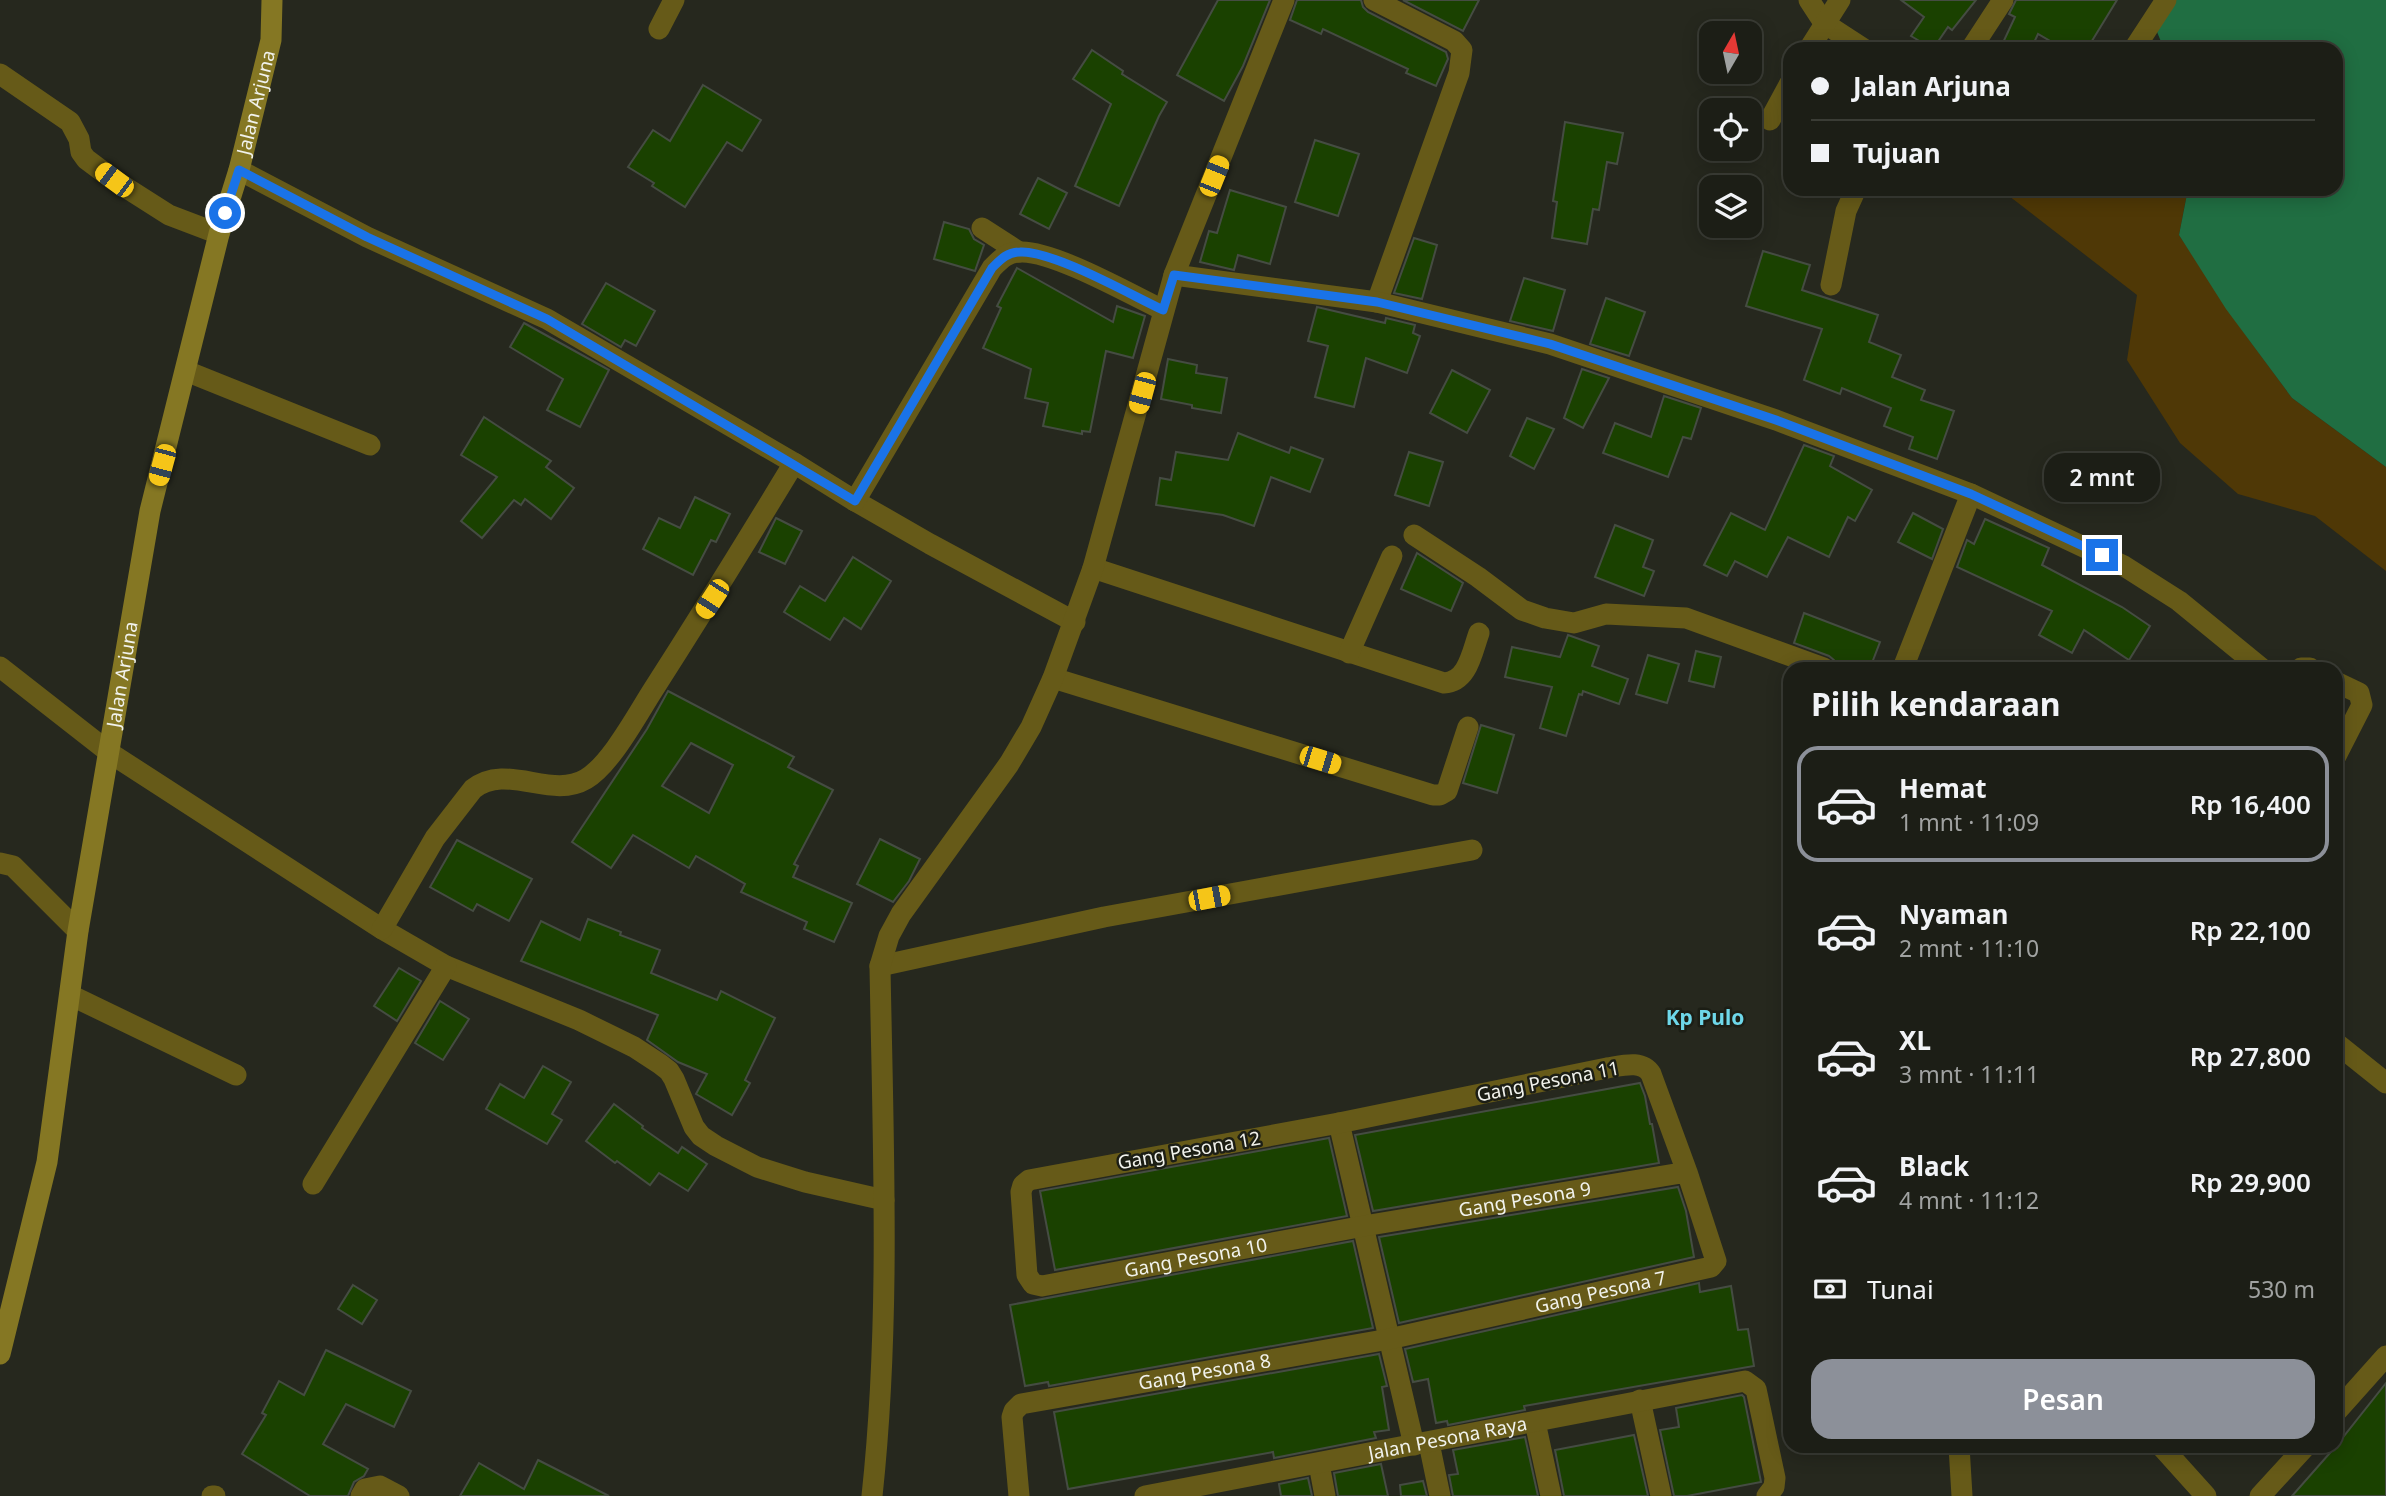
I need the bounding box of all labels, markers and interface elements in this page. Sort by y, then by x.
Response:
north arrow [1699,21,1762,84]
map controls [1699,21,1762,238]
street label: Jalan Arjuna [230,47,281,160]
text: Jalan Arjuna [1853,68,2011,104]
button: locate [1699,98,1762,161]
text: Tujuan [1853,135,1941,171]
car [1197,153,1232,199]
car [91,159,138,201]
button: layers [1699,175,1762,238]
route start [209,197,241,229]
car [1127,370,1158,416]
car [147,442,178,488]
callout: 2 mnt [2044,454,2160,503]
text: 2 mnt [2069,461,2135,493]
route end [2086,539,2118,571]
car [692,576,733,622]
street label: Jalan Arjuna [100,619,144,731]
text: Pilih kendaraan [1811,682,2061,725]
car [1297,744,1344,776]
text: Hemat [1899,770,1987,806]
icon: car [1815,773,1878,836]
text: Rp 16,400 [2190,786,2311,822]
text: 1 mnt · 11:09 [1899,806,2039,838]
car [1187,884,1232,912]
text: Nyaman [1899,896,2008,932]
icon: car [1815,899,1878,962]
text: Rp 22,100 [2190,912,2311,948]
text: 2 mnt · 11:10 [1899,932,2039,964]
district label: Kp Pulo [1666,1003,1744,1031]
text: XL [1899,1022,1931,1058]
icon: car [1815,1025,1878,1088]
text: Rp 27,800 [2190,1038,2311,1074]
street label: Gang Pesona 11 [1474,1054,1622,1108]
text: 3 mnt · 11:11 [1899,1058,2039,1090]
street label: Gang Pesona 12 [1115,1125,1263,1175]
text: Black [1899,1148,1969,1184]
icon: car [1815,1151,1878,1214]
text: Rp 29,900 [2190,1164,2311,1200]
street label: Gang Pesona 9 [1456,1175,1593,1223]
text: 4 mnt · 11:12 [1899,1184,2039,1216]
street label: Gang Pesona 10 [1122,1231,1269,1283]
street label: Gang Pesona 7 [1532,1264,1669,1319]
icon: cash [1811,1270,1849,1308]
text: Tunai [1867,1271,1934,1307]
text: 530 m [2248,1273,2315,1305]
street label: Gang Pesona 8 [1136,1347,1273,1396]
button: Pesan [1811,1359,2315,1439]
street label: Jalan Pesona Raya [1364,1410,1529,1466]

